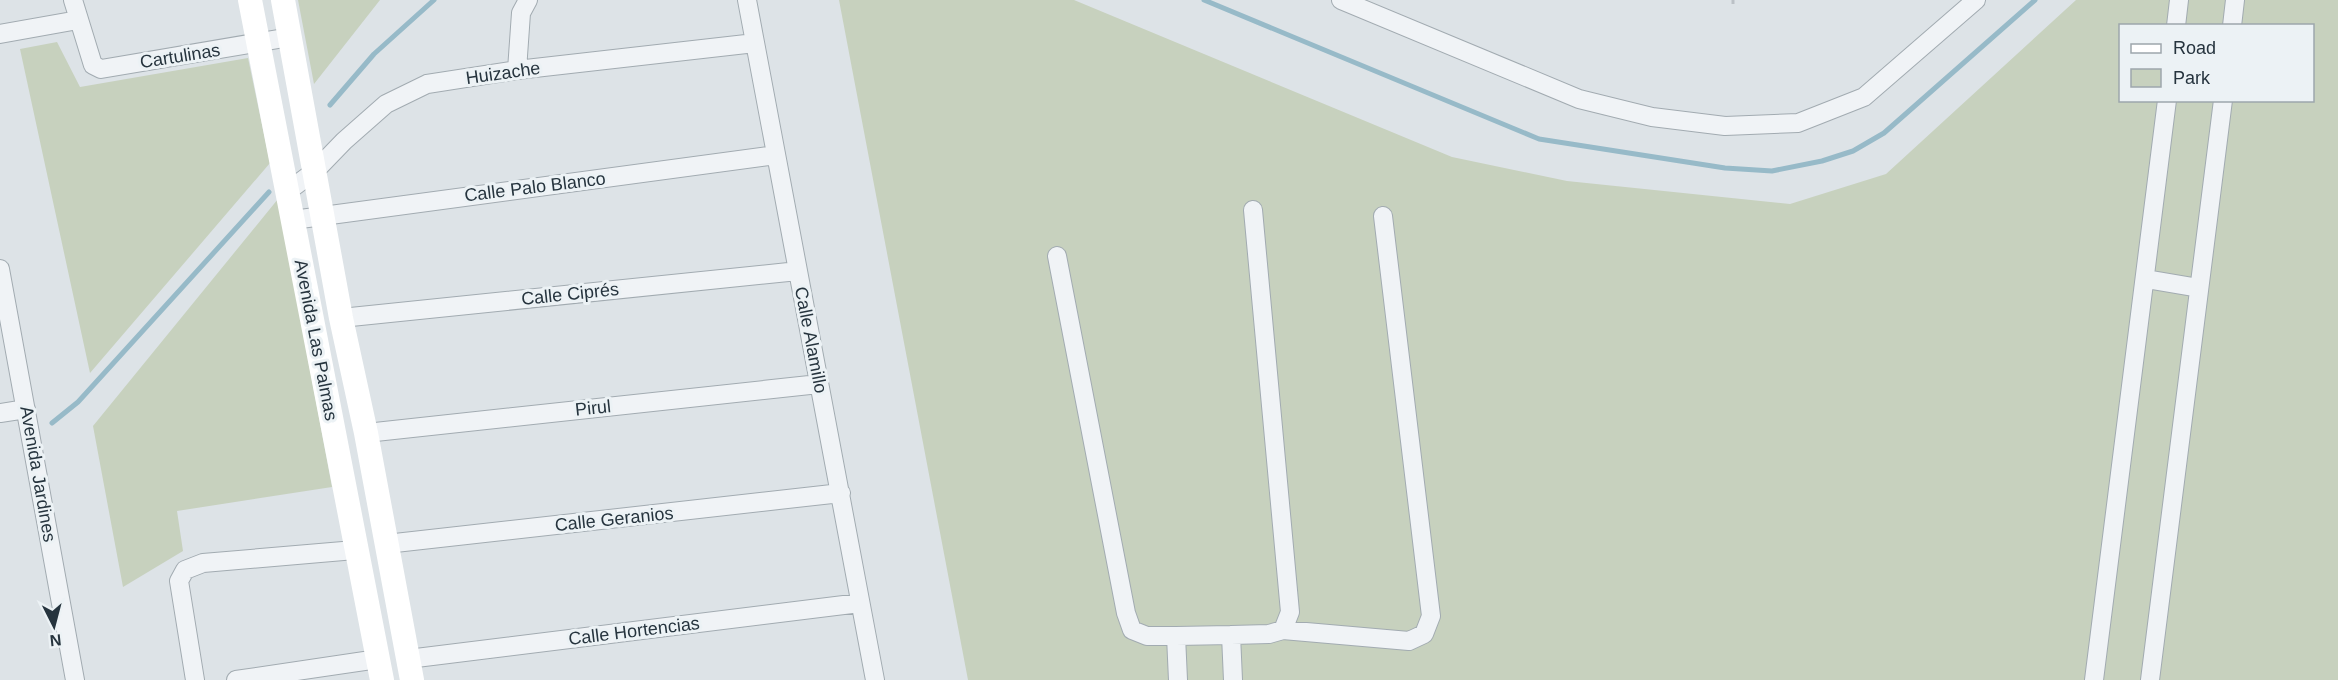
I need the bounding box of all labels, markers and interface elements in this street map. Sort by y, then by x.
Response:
legend [2119,24,2314,102]
text: Road [2173,38,2216,58]
street label: Cartulinas [138,40,222,72]
street label: Huizache [464,58,542,88]
text: Park [2173,68,2211,88]
street label: Calle Palo Blanco [463,168,607,206]
street label: Avenida Las Palmas [291,258,341,422]
street label: Calle Ciprés [520,279,620,309]
street label: Calle Alamillo [791,285,831,395]
street label: Pirul [574,396,612,420]
street label: Avenida Jardines [16,404,60,544]
street label: Calle Geranios [554,503,674,535]
north arrow [24,596,84,656]
street label: Calle Hortencias [567,613,701,649]
text: N [49,631,62,649]

